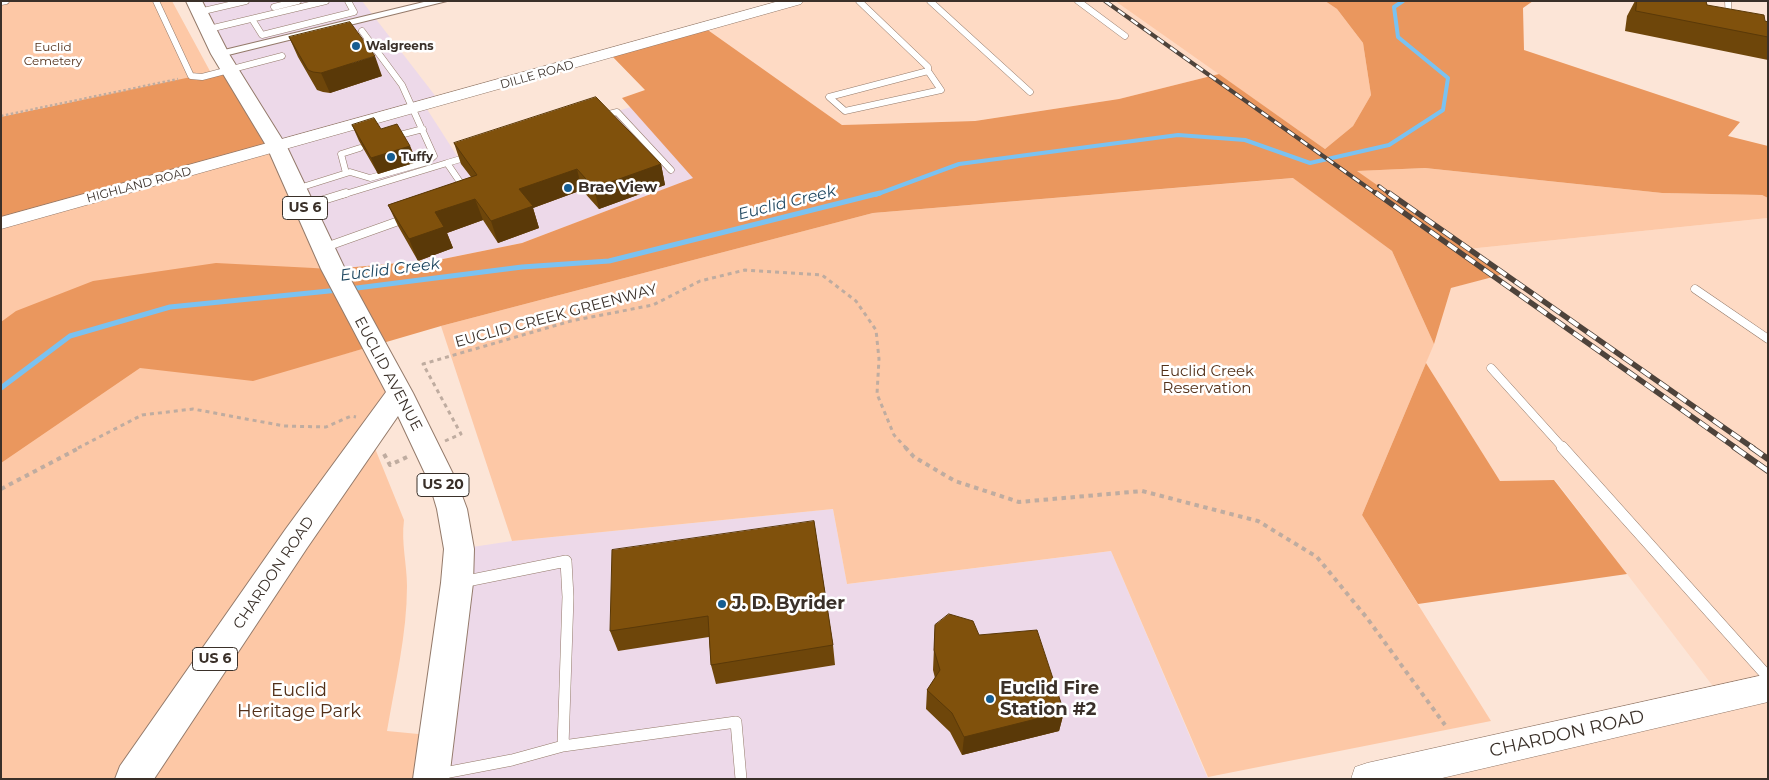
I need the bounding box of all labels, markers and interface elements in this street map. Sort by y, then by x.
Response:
place label: Walgreens [366,39,434,53]
park label: Euclid Cemetery [24,40,82,68]
marker: Walgreens [350,40,362,52]
street label: DILLE ROAD [498,58,576,92]
place label: Tuffy [401,150,433,164]
marker: Tuffy [385,151,397,163]
street label: HIGHLAND ROAD [85,164,193,206]
place label: Brae View [578,179,657,197]
marker: Brae View [562,182,574,194]
water label: Euclid Creek [736,182,838,224]
road number: US 6 [282,197,328,220]
water label: Euclid Creek [339,254,441,286]
street label: EUCLID CREEK GREENWAY [453,280,659,352]
street label: EUCLID AVENUE [350,314,426,434]
park label: Euclid Creek Reservation [1160,363,1254,398]
road number: US 20 [417,474,469,496]
street label: CHARDON ROAD [230,513,318,633]
place label: J. D. Byrider [732,593,845,615]
marker: J. D. Byrider [716,598,728,610]
road number: US 6 [192,648,238,671]
place label: Euclid Fire Station #2 [1000,678,1099,721]
park label: Euclid Heritage Park [237,680,361,722]
marker: Euclid Fire Station #2 [984,693,996,705]
street label: CHARDON ROAD [1487,706,1647,762]

